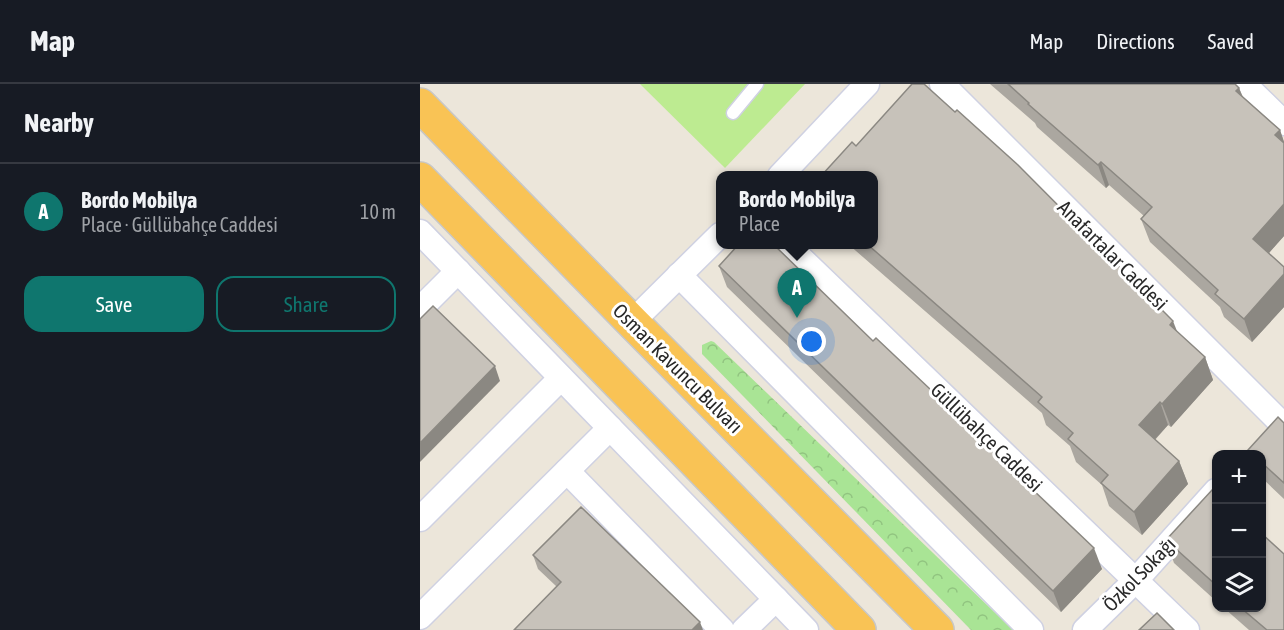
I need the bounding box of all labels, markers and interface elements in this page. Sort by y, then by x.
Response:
text: Map [30,25,75,57]
text: Map [1029,29,1063,53]
text: Directions [1096,29,1175,53]
text: Saved [1208,29,1254,53]
text: Nearby [24,108,94,138]
popup [716,171,878,249]
text: Bordo Mobilya [739,186,855,212]
text: Bordo Mobilya [81,187,197,213]
street label: Anafartalar Caddesi [1053,195,1173,315]
text: A [39,200,48,223]
text: 10 m [360,200,396,223]
text: Place [739,212,780,235]
text: Place · Güllübahçe Caddesi [81,213,278,236]
pin: A [778,268,817,318]
button: Save [24,276,204,332]
button: Share [216,276,396,332]
street label: Osman Kavuncu Bulvarı [609,299,747,437]
your location [797,327,826,356]
street label: Güllübahçe Caddesi [926,378,1048,496]
map controls [1212,450,1266,612]
button: + [1212,450,1266,504]
button: − [1212,504,1266,558]
street label: Özkol Sokağı [1098,532,1180,616]
button: layers [1212,558,1266,612]

